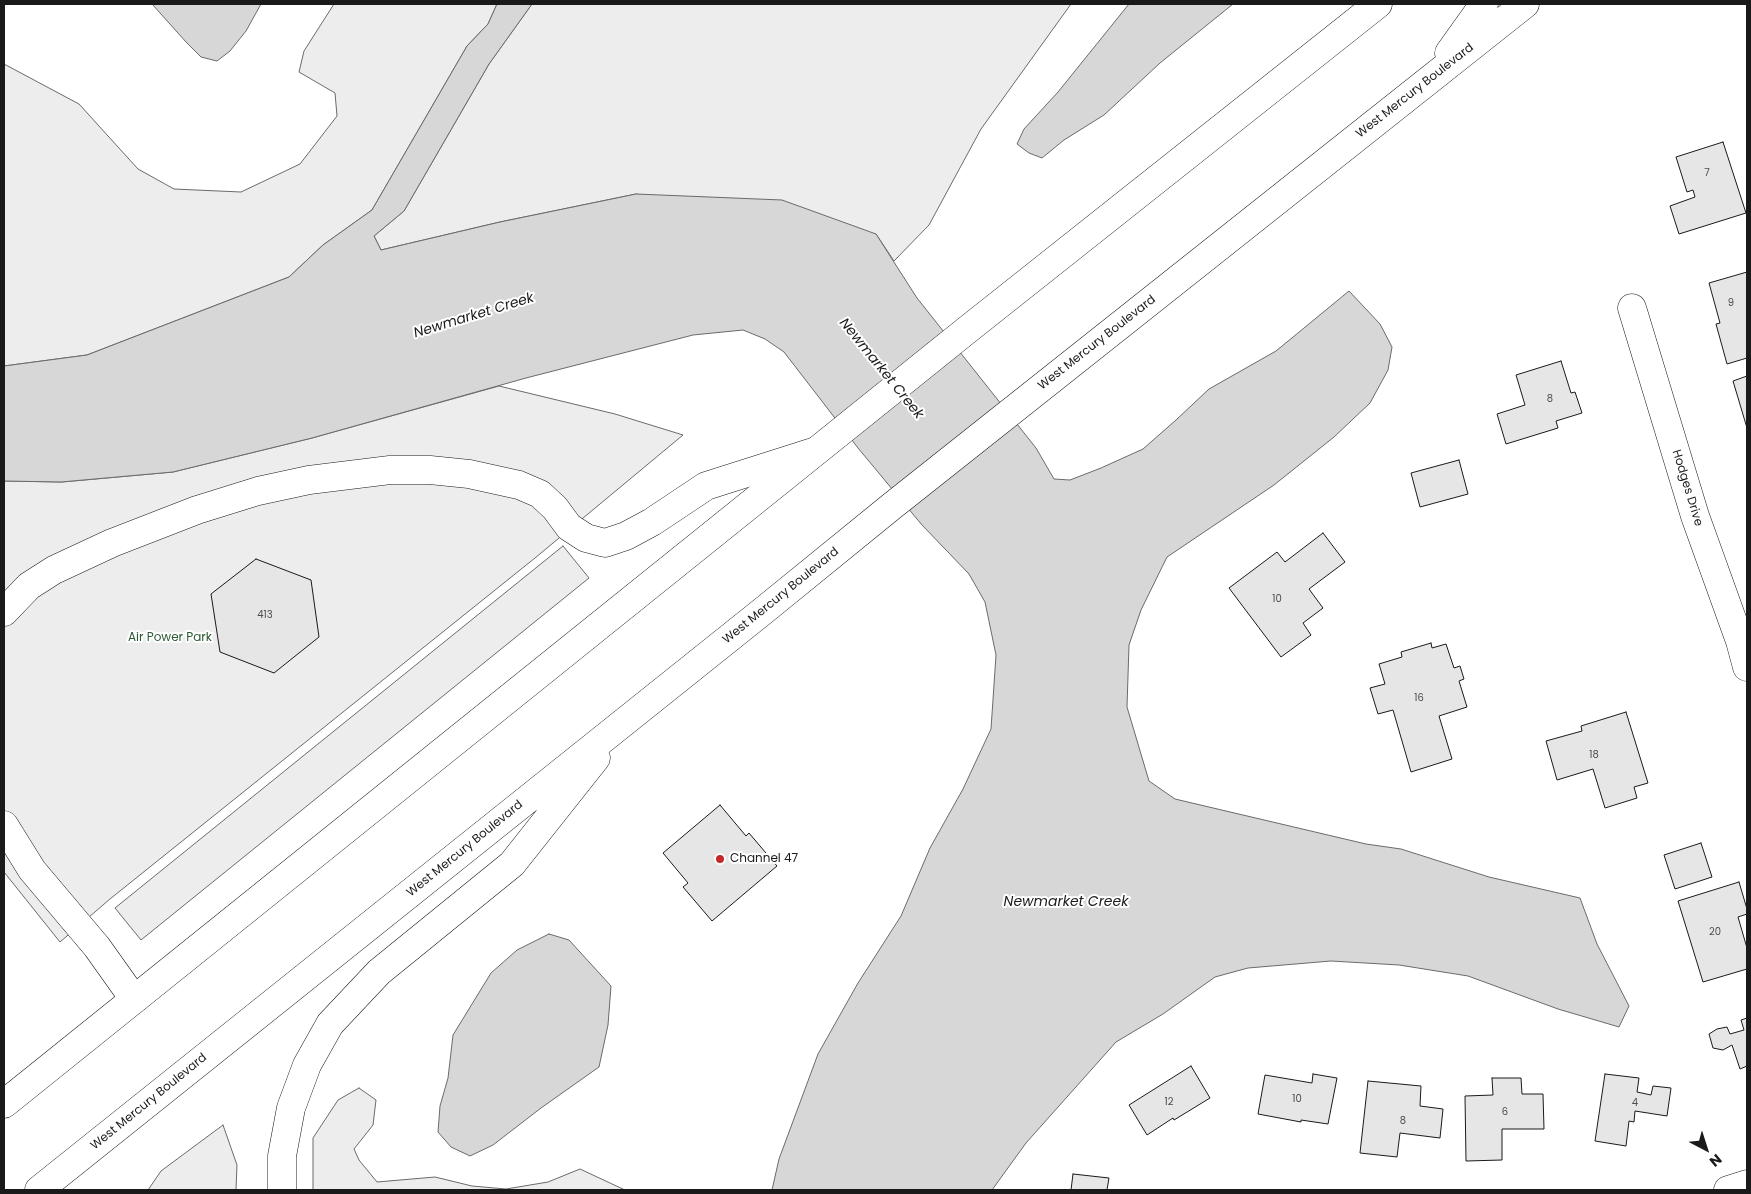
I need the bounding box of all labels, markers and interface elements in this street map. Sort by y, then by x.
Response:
street label: West Mercury Boulevard [1353,41,1477,141]
house number: 7 [1704,167,1710,179]
water label: Newmarket Creek [412,290,536,342]
street label: West Mercury Boulevard [1035,293,1159,393]
house number: 9 [1728,297,1734,309]
water label: Newmarket Creek [835,315,927,423]
house number: 8 [1547,393,1553,405]
street label: Hodges Drive [1669,448,1705,528]
street label: West Mercury Boulevard [720,545,842,647]
house number: 10 [1272,593,1282,605]
house number: 413 [257,609,273,621]
park label: Air Power Park [128,631,212,645]
house number: 16 [1414,692,1424,704]
house number: 18 [1589,749,1599,761]
street label: West Mercury Boulevard [404,798,526,900]
place label: Channel 47 [730,852,798,866]
marker: Channel 47 [714,853,726,865]
water label: Newmarket Creek [1004,894,1128,910]
house number: 20 [1709,926,1721,938]
street label: West Mercury Boulevard [88,1051,210,1153]
house number: 10 [1292,1093,1302,1105]
house number: 12 [1165,1096,1173,1108]
house number: 4 [1632,1097,1638,1109]
house number: 6 [1502,1106,1508,1118]
house number: 8 [1400,1115,1406,1127]
north arrow [1681,1124,1731,1174]
text: N [1705,1149,1726,1172]

